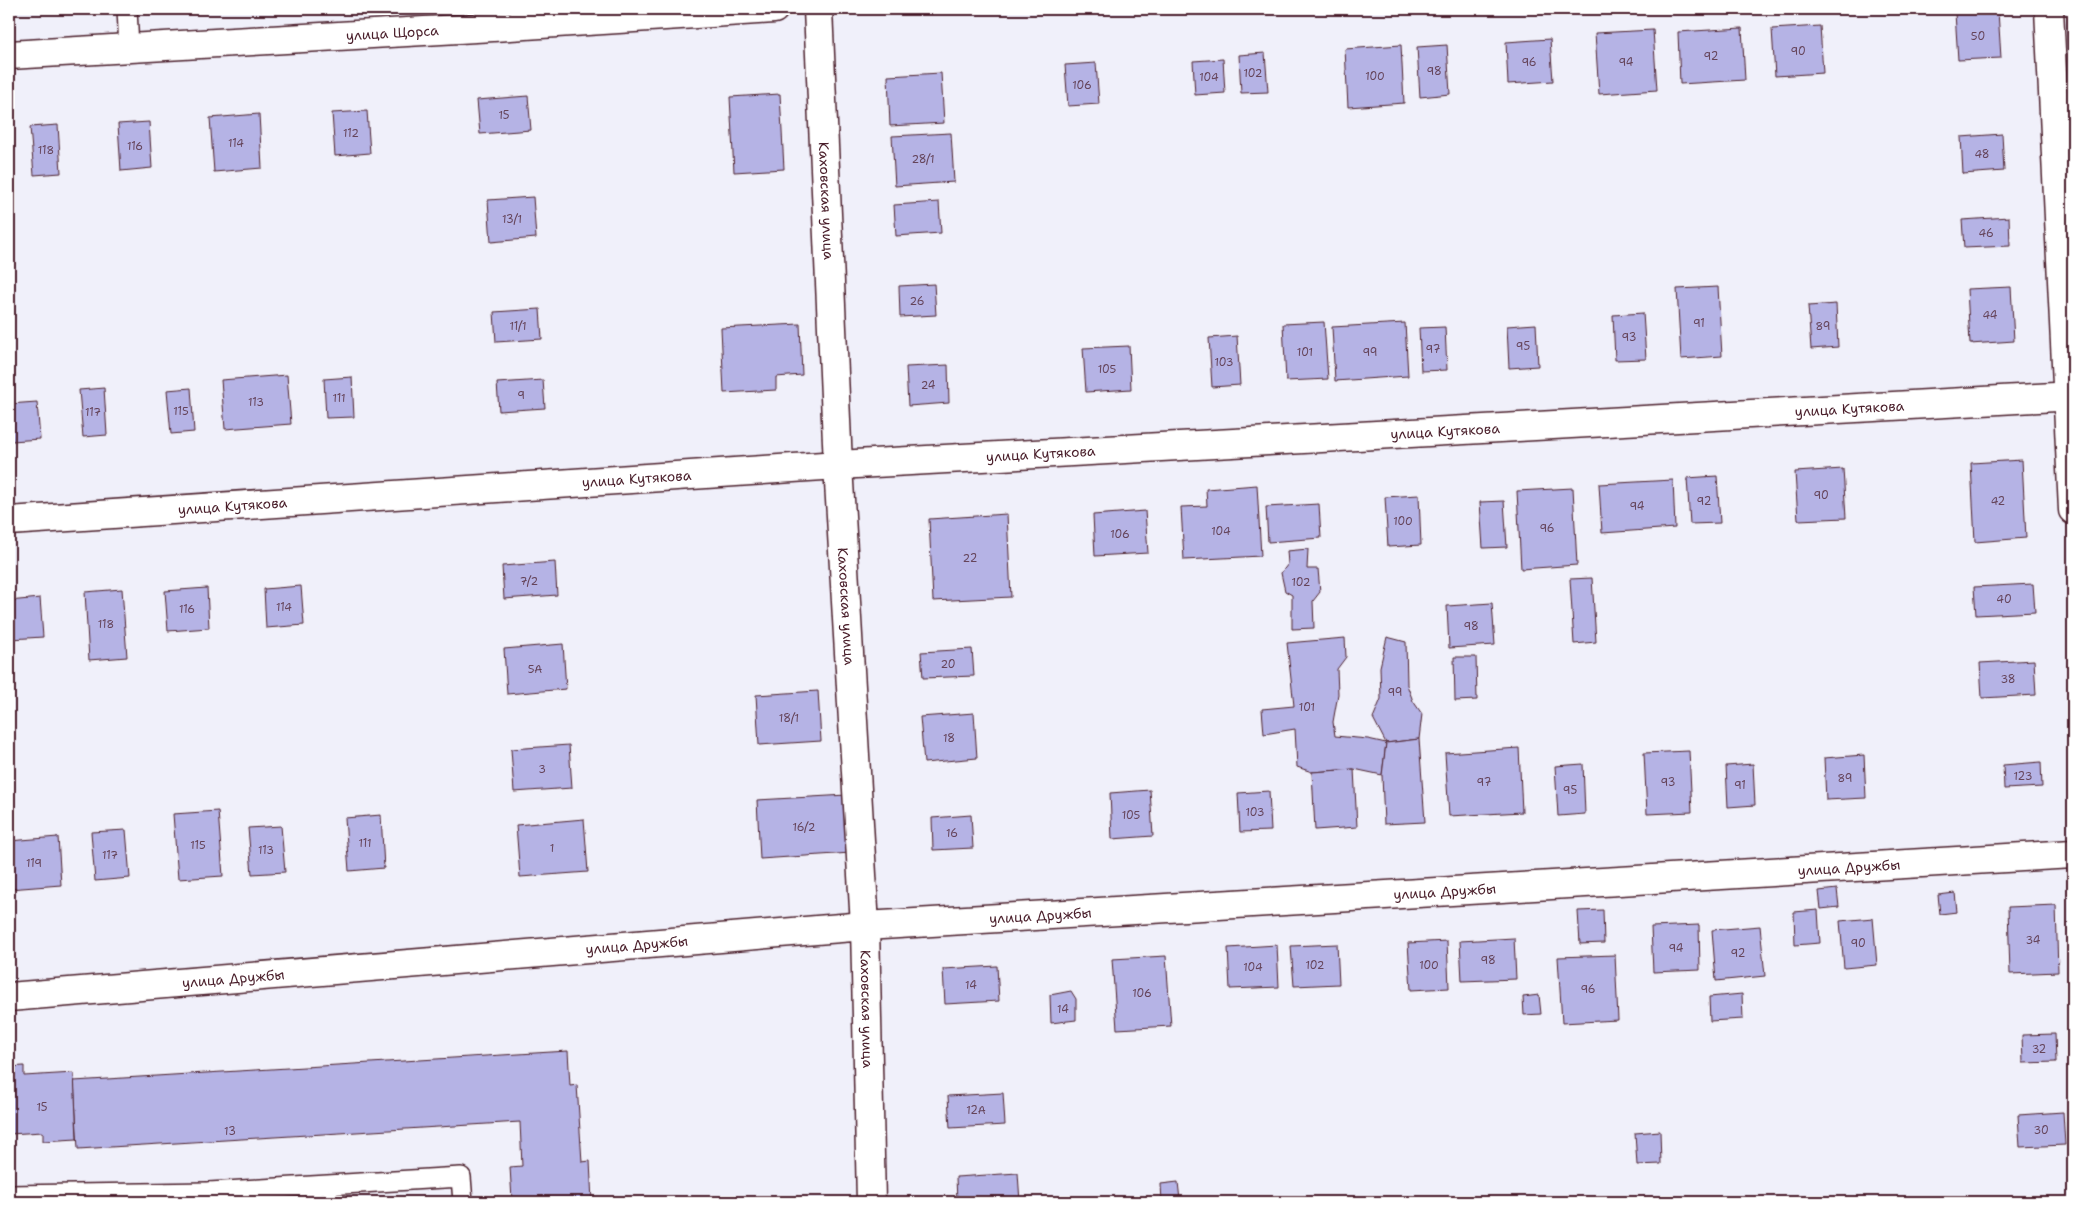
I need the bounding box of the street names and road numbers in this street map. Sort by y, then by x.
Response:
street label: улица Щорса [345,21,440,44]
street label: Каховская улица [815,141,838,260]
street label: улица Кутякова [1794,396,1905,421]
street label: улица Кутякова [1390,419,1501,443]
street label: улица Кутякова [986,442,1096,466]
street label: улица Кутякова [581,466,692,491]
street label: улица Кутякова [177,493,288,519]
street label: Каховская улица [834,547,859,666]
street label: улица Дружбы [1797,855,1901,879]
street label: улица Дружбы [1393,879,1497,903]
street label: улица Дружбы [989,904,1092,928]
street label: улица Дружбы [585,932,689,958]
street label: Каховская улица [857,950,877,1069]
street label: улица Дружбы [181,965,285,992]

